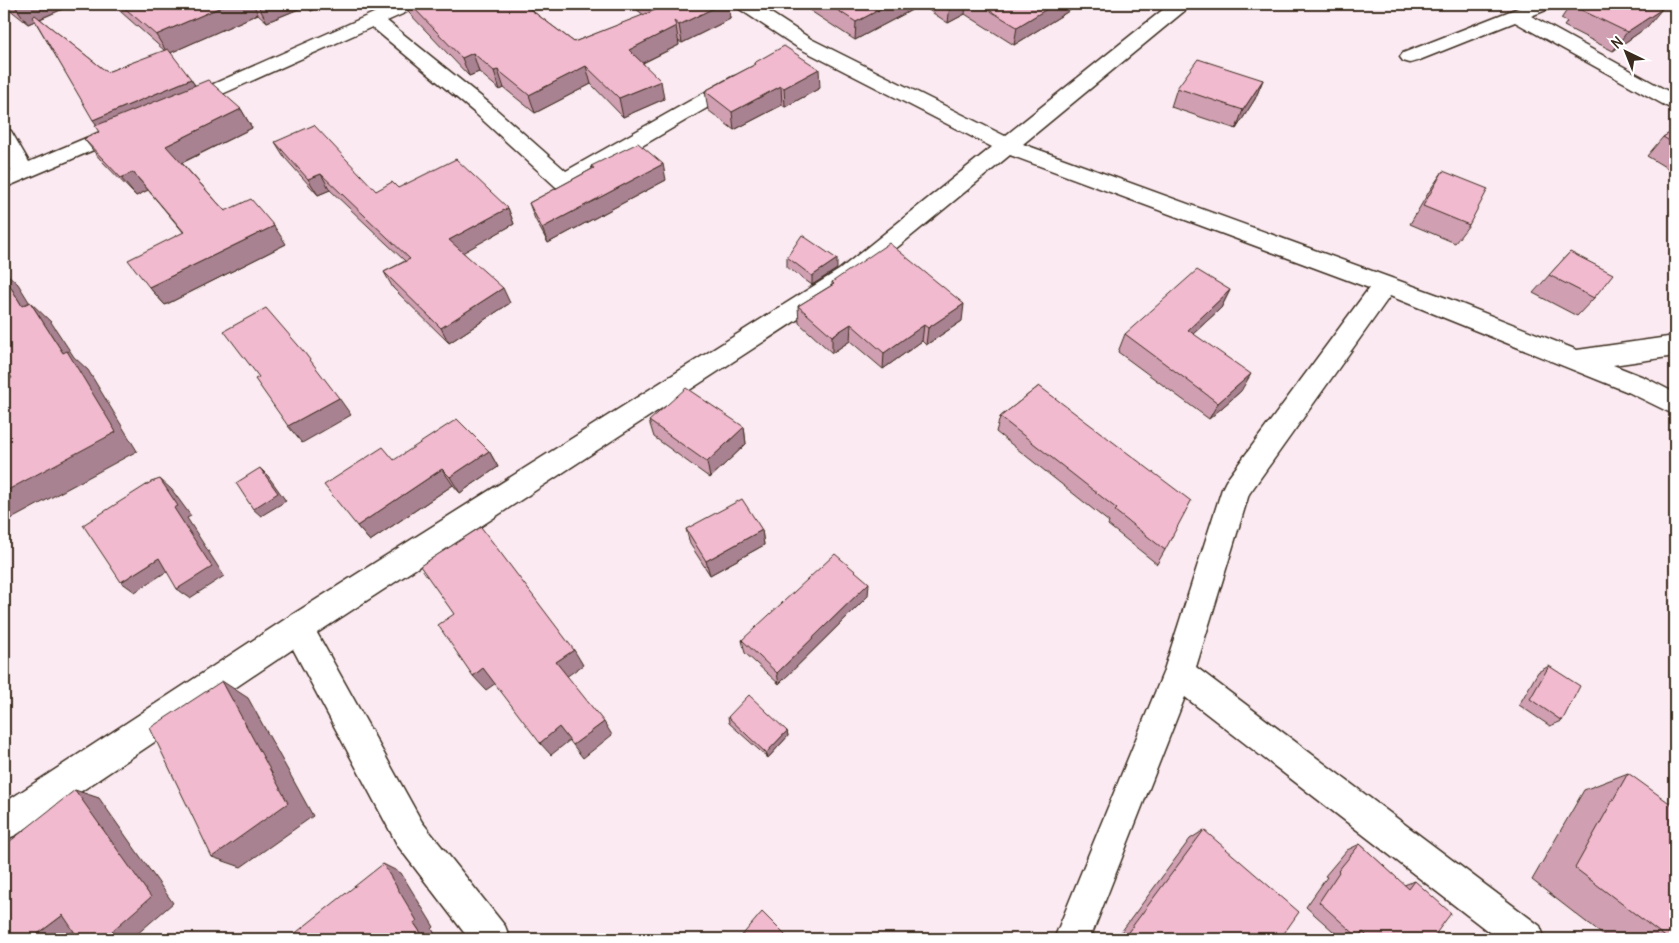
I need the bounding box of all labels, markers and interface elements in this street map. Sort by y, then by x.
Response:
north arrow [1602,28,1652,78]
text: N [1607,33,1627,52]

